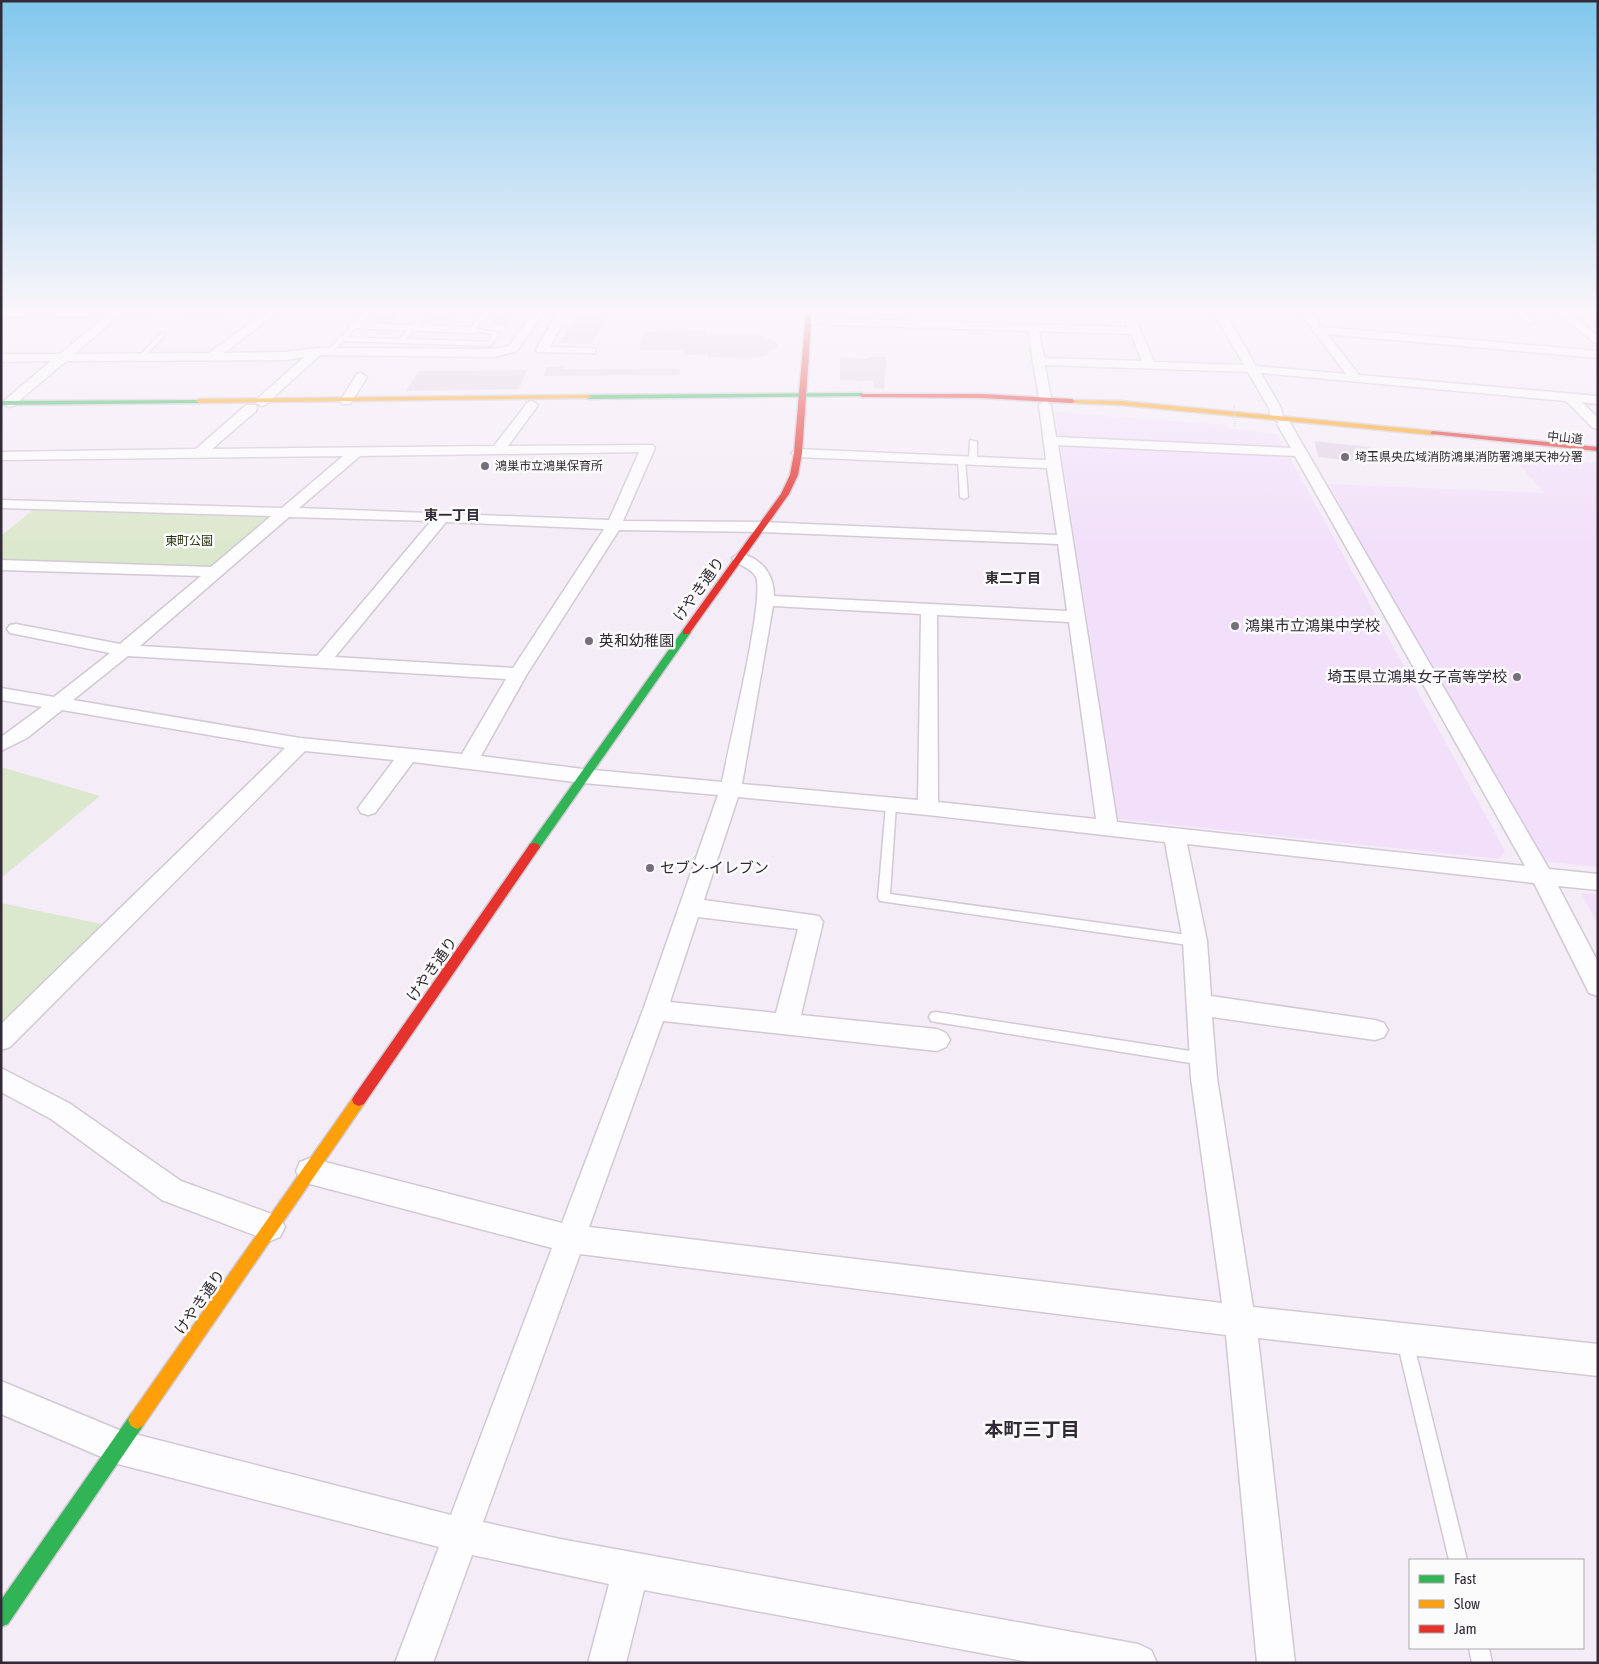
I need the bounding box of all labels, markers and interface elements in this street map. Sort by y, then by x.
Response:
street label: 中山道 [1546,429,1584,447]
place label: 埼玉県央広域消防鴻巣消防署鴻巣天神分署 [1355,450,1583,464]
marker: 埼玉県央広域消防鴻巣消防署鴻巣天神分署 [1339,451,1351,463]
place label: 鴻巣市立鴻巣保育所 [495,459,603,473]
marker: 鴻巣市立鴻巣保育所 [479,460,491,472]
district label: 東一丁目 [424,507,480,523]
park label: 東町公園 [165,534,213,548]
street label: けやき通り [670,553,728,624]
district label: 東二丁目 [985,570,1041,586]
place label: 鴻巣市立鴻巣中学校 [1245,617,1380,634]
marker: 鴻巣市立鴻巣中学校 [1229,620,1241,632]
place label: 英和幼稚園 [599,632,674,649]
marker: 英和幼稚園 [583,635,595,647]
place label: 埼玉県立鴻巣女子高等学校 [1327,668,1507,685]
marker: 埼玉県立鴻巣女子高等学校 [1511,671,1523,683]
place label: セブン-イレブン [660,859,769,876]
marker: セブン-イレブン [644,862,656,874]
street label: けやき通り [403,933,460,1004]
street label: けやき通り [171,1266,228,1337]
district label: 本町三丁目 [984,1418,1080,1440]
legend [1409,1559,1584,1649]
text: Fast [1454,1570,1476,1587]
text: Slow [1454,1595,1480,1612]
text: Jam [1454,1620,1477,1637]

